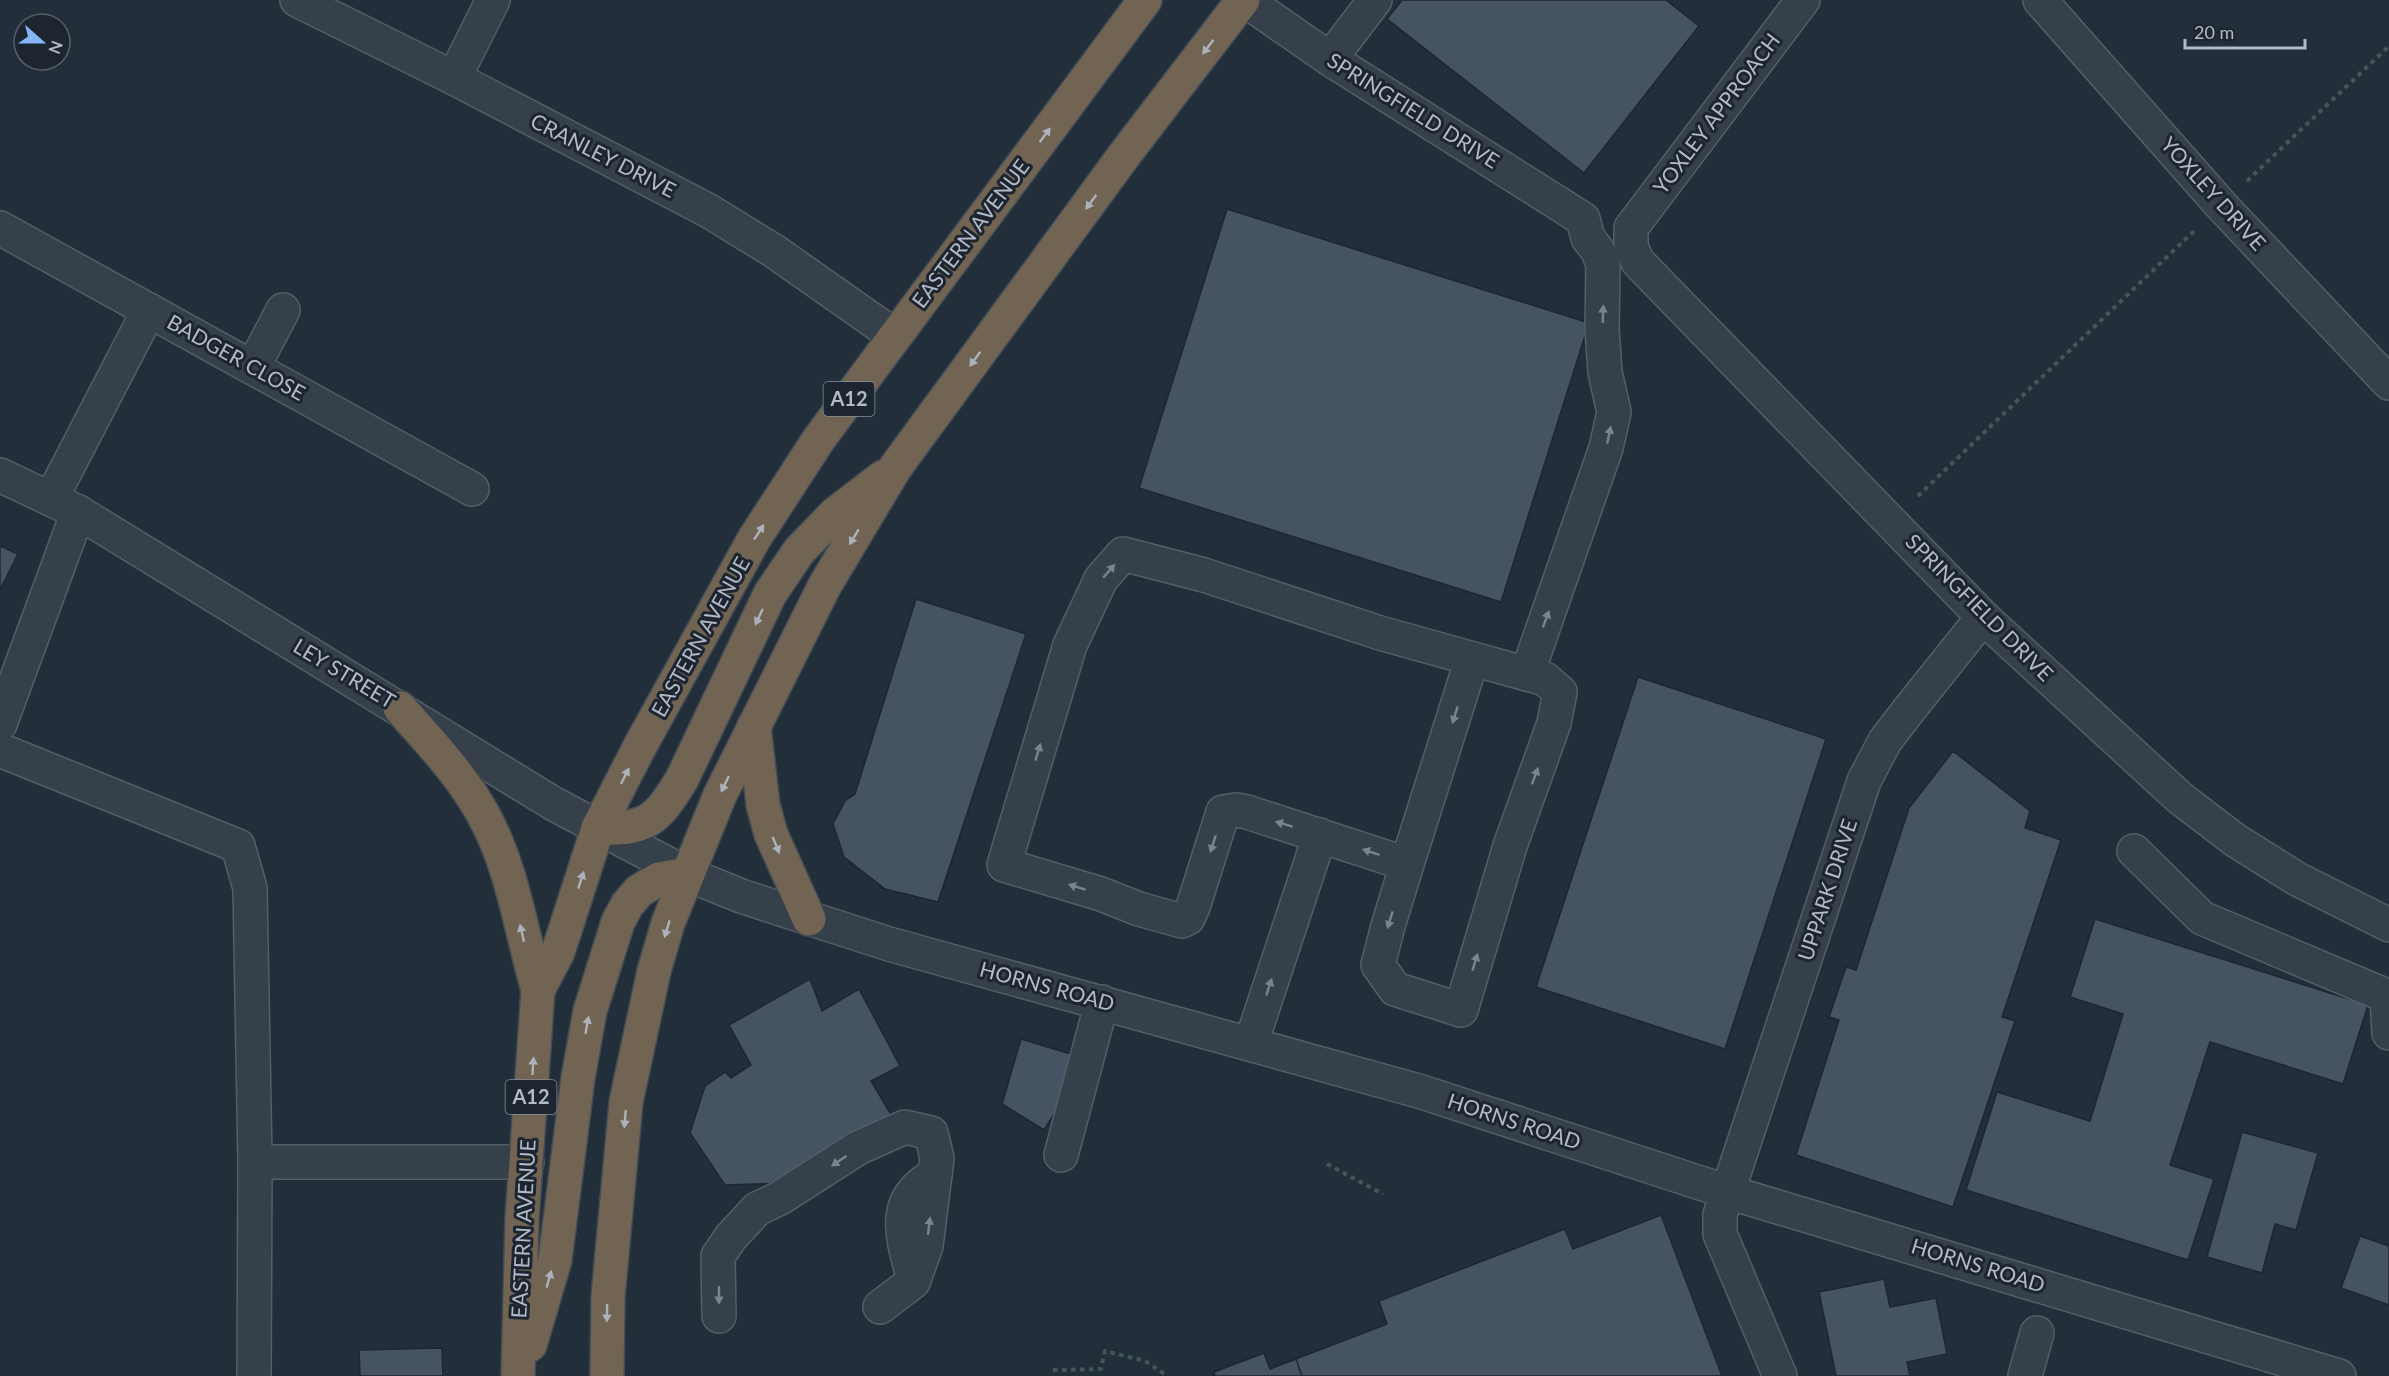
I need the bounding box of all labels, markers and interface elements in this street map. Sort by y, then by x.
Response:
north arrow [12,12,72,72]
scale bar [2185,12,2305,50]
text: 20 m [2194,21,2234,43]
street label: YOXLEY APPROACH [1647,28,1784,198]
text: N [45,38,68,57]
one-way arrow [1202,39,1214,54]
street label: SPRINGFIELD DRIVE [1323,47,1504,173]
street label: CRANLEY DRIVE [527,107,680,202]
one-way arrow [1038,127,1051,143]
street label: YOXLEY DRIVE [2157,131,2272,255]
street label: EASTERN AVENUE [906,154,1034,312]
one-way arrow [1085,193,1097,209]
one-way arrow [1598,304,1608,323]
street label: BADGER CLOSE [163,308,310,405]
one-way arrow [970,351,982,366]
road number: A12 [824,382,874,416]
one-way arrow [1605,425,1614,444]
one-way arrow [754,524,765,540]
street label: SPRINGFIELD DRIVE [1901,528,2059,686]
one-way arrow [849,529,859,546]
street label: EASTERN AVENUE [645,552,754,721]
one-way arrow [1102,563,1115,579]
one-way arrow [754,609,763,626]
one-way arrow [1541,610,1551,628]
street label: LEY STREET [289,633,401,713]
one-way arrow [1450,707,1459,725]
one-way arrow [1034,742,1043,760]
one-way arrow [1531,767,1540,785]
one-way arrow [620,768,630,785]
one-way arrow [720,776,730,793]
street label: UPPARK DRIVE [1792,815,1861,964]
one-way arrow [1275,819,1293,828]
one-way arrow [1208,835,1217,853]
one-way arrow [772,836,781,854]
one-way arrow [1362,847,1380,856]
one-way arrow [577,871,586,889]
one-way arrow [1068,882,1086,891]
one-way arrow [1385,911,1394,929]
one-way arrow [662,920,671,938]
one-way arrow [517,924,527,943]
one-way arrow [1471,953,1480,971]
street label: HORNS ROAD [977,956,1117,1016]
one-way arrow [1265,978,1275,996]
one-way arrow [583,1015,592,1034]
one-way arrow [528,1056,538,1075]
road number: A12 [506,1080,556,1114]
street label: HORNS ROAD [1445,1087,1584,1154]
one-way arrow [620,1110,630,1129]
street label: EASTERN AVENUE [505,1139,540,1319]
one-way arrow [831,1155,847,1166]
one-way arrow [924,1216,934,1235]
street label: HORNS ROAD [1909,1232,2048,1297]
one-way arrow [545,1270,554,1288]
one-way arrow [714,1285,723,1304]
one-way arrow [603,1304,612,1323]

